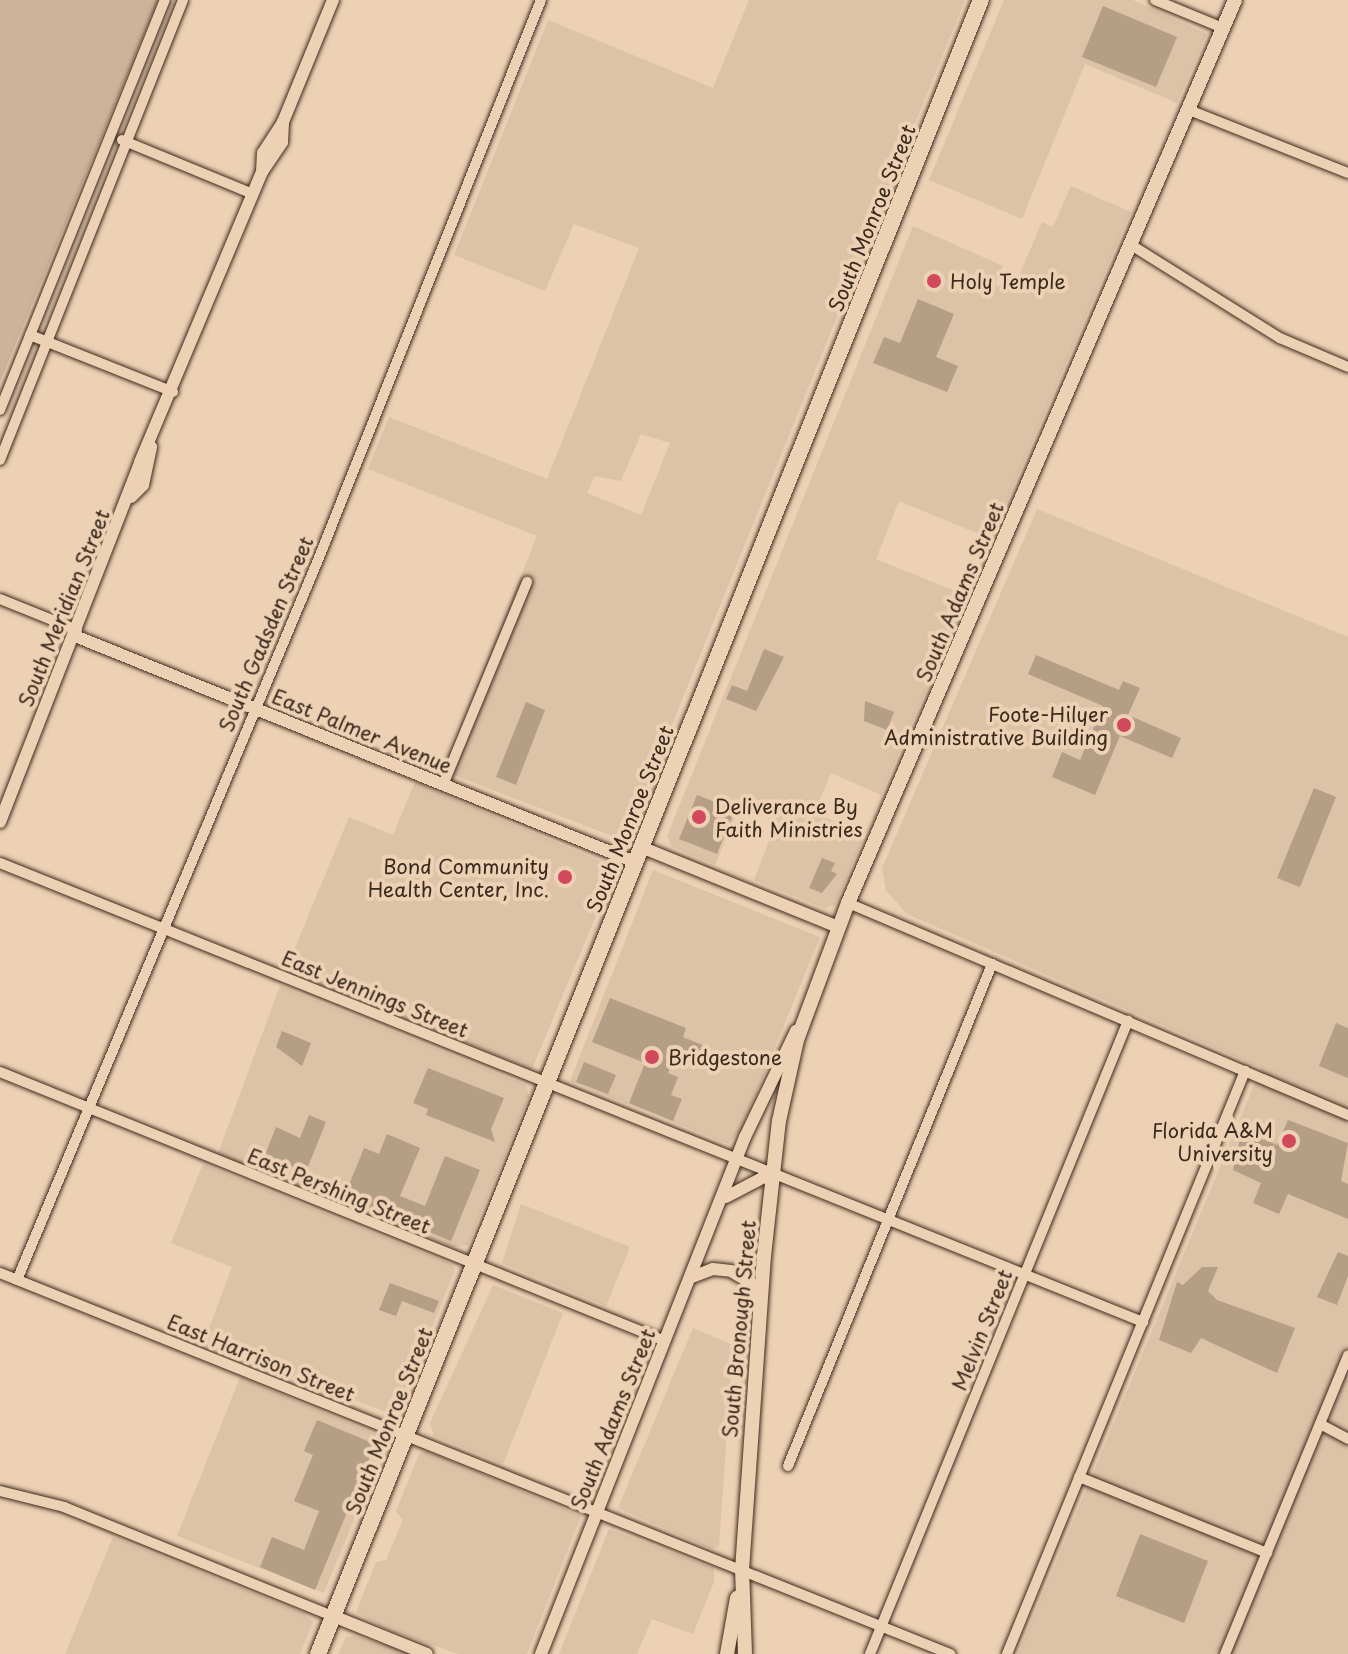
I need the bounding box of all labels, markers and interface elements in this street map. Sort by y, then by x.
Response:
street label: South Monroe Street [823,120,921,316]
place label: Holy Temple [950,269,1067,293]
marker: Holy Temple [925,272,943,290]
street label: South Adams Street [911,497,1009,687]
street label: South Meridian Street [13,505,115,711]
street label: South Gadsden Street [213,532,319,736]
street label: East Palmer Avenue [269,684,455,778]
place label: Foote-Hilyer Administrative Building [883,702,1108,749]
marker: Foote-Hilyer Administrative Building [1115,716,1133,734]
street label: South Monroe Street [581,721,679,917]
place label: Deliverance By Faith Ministries [715,794,863,841]
marker: Deliverance By Faith Ministries [690,808,708,826]
place label: Bond Community Health Center, Inc. [367,854,549,901]
marker: Bond Community Health Center, Inc. [556,868,574,886]
street label: East Jennings Street [278,946,472,1042]
place label: Bridgestone [668,1045,782,1069]
marker: Bridgestone [643,1048,661,1066]
place label: Florida A&M University [1151,1118,1273,1165]
marker: Florida A&M University [1280,1132,1298,1150]
street label: East Pershing Street [244,1143,434,1239]
street label: South Bronough Street [717,1218,761,1440]
street label: Melvin Street [947,1266,1017,1394]
street label: East Harrison Street [164,1310,358,1406]
street label: South Monroe Street [340,1323,438,1519]
street label: South Adams Street [565,1324,661,1514]

